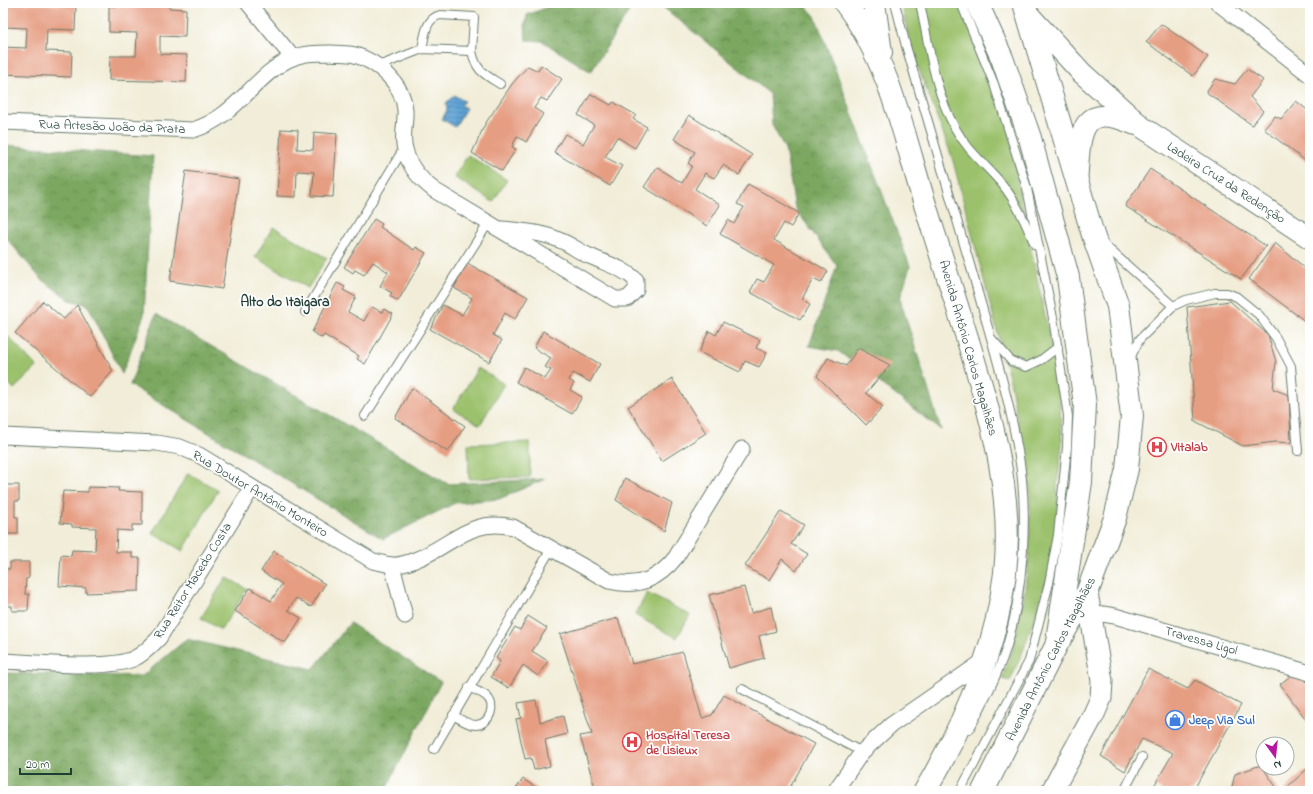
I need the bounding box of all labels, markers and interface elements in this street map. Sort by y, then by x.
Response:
street label: Rua Artesão João da Prata [38,115,186,139]
street label: Ladeira Cruz da Redenção [1163,137,1289,229]
street label: Avenida Antônio Carlos Magalhães [933,258,1002,439]
district label: Alto do Itaigara [241,292,330,315]
hospital icon: Vitalab [1146,436,1168,458]
place label: Vitalab [1170,438,1208,457]
street label: Rua Doutor Antônio Monteiro [188,446,332,542]
street label: Rua Reitor Macedo Costa [149,519,237,643]
street label: Avenida Antônio Carlos Magalhães [1001,573,1102,745]
street label: Travessa Ligol [1162,622,1240,661]
shop icon: Jeep Via Sul [1164,709,1186,731]
place label: Jeep Via Sul [1189,711,1255,730]
place label: Hospital Teresa de Lisieux [646,726,730,760]
hospital icon: Hospital Teresa de Lisieux [621,731,643,753]
north arrow [1255,736,1295,776]
scale bar [20,750,71,776]
text: 20 m [26,756,49,774]
text: N [1272,756,1283,773]

